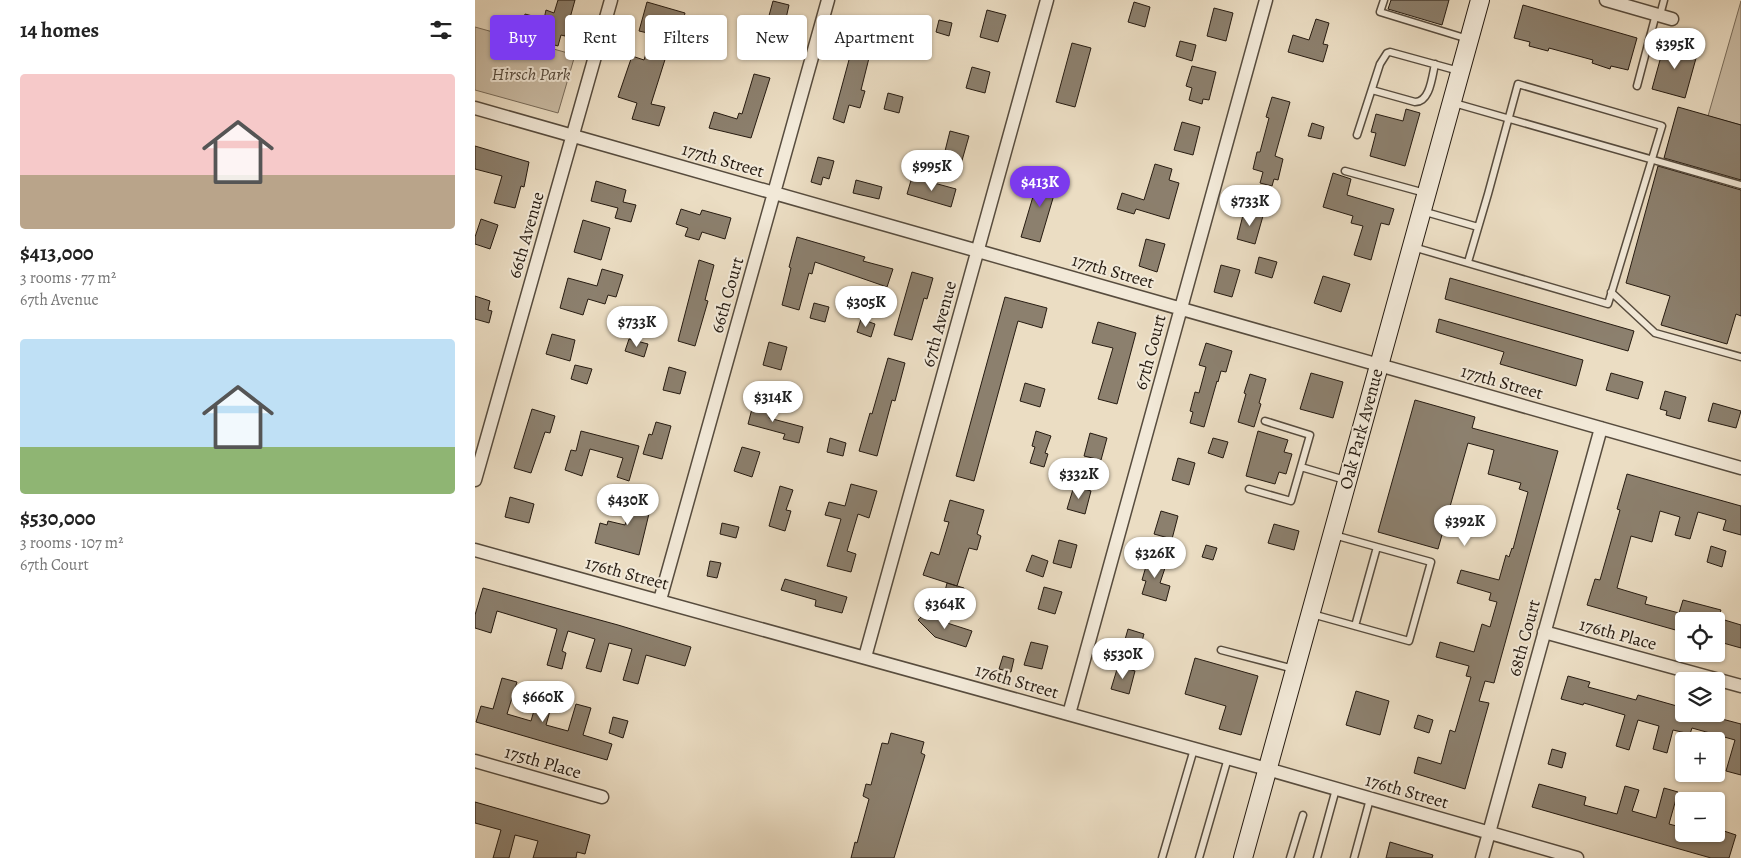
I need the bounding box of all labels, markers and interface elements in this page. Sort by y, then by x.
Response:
chip: Buy [490,15,555,60]
chip: Rent [565,15,635,60]
chip: Filters [645,15,727,60]
chip: New [737,15,807,60]
chip: Apartment [817,15,932,60]
text: 14 homes [20,16,99,44]
icon: filters [427,16,455,44]
pin: $395K [1640,28,1710,70]
text: $395K [1655,33,1695,55]
park label: Hirsch Park [491,62,571,86]
icon: home [193,107,283,197]
street label: 177th Street [679,137,767,183]
pin: $995K [897,150,967,192]
text: $995K [912,155,952,177]
pin: $413K [1005,166,1075,208]
text: $413K [1021,171,1059,193]
pin: $733K [1215,184,1285,227]
street label: 66th Avenue [502,189,550,281]
text: $733K [1231,190,1269,212]
text: $413,000 [20,239,94,267]
street label: 177th Street [1069,248,1157,294]
street label: 66th Court [705,254,749,336]
text: 3 rooms · 77 m² [20,267,116,289]
street label: 67th Avenue [916,278,962,370]
pin: $305K [831,286,901,328]
text: 67th Avenue [20,289,99,311]
text: $305K [846,291,886,313]
pin: $733K [602,306,672,348]
text: $733K [618,311,656,333]
street label: 67th Court [1128,311,1172,393]
street label: 177th Street [1458,359,1546,405]
street label: Oak Park Avenue [1333,366,1389,492]
icon: home [193,372,283,462]
pin: $314K [738,380,808,423]
text: $314K [754,386,792,408]
pin: $332K [1044,458,1114,500]
text: $332K [1059,463,1099,485]
pin: $430K [593,484,663,526]
text: $430K [608,489,648,511]
text: $530,000 [20,504,96,532]
pin: $392K [1430,504,1500,547]
text: $392K [1445,510,1485,532]
text: 3 rooms · 107 m² [20,532,123,554]
pin: $326K [1120,536,1190,579]
text: $326K [1135,542,1175,564]
street label: 176th Street [583,550,671,596]
text: 67th Court [20,554,89,576]
pin: $364K [910,588,980,630]
text: $364K [925,593,965,615]
street label: 68th Court [1502,597,1546,679]
street label: 176th Place [1577,612,1659,656]
map controls [1675,612,1725,842]
button: locate [1675,612,1725,662]
pin: $530K [1088,638,1158,680]
text: $530K [1103,643,1143,665]
street label: 176th Street [973,658,1061,704]
button: layers [1675,672,1725,722]
pin: $660K [508,680,578,723]
text: $660K [523,686,563,708]
button: + [1675,732,1725,782]
street label: 175th Place [502,740,584,784]
street label: 176th Street [1363,768,1451,814]
button: − [1675,792,1725,842]

